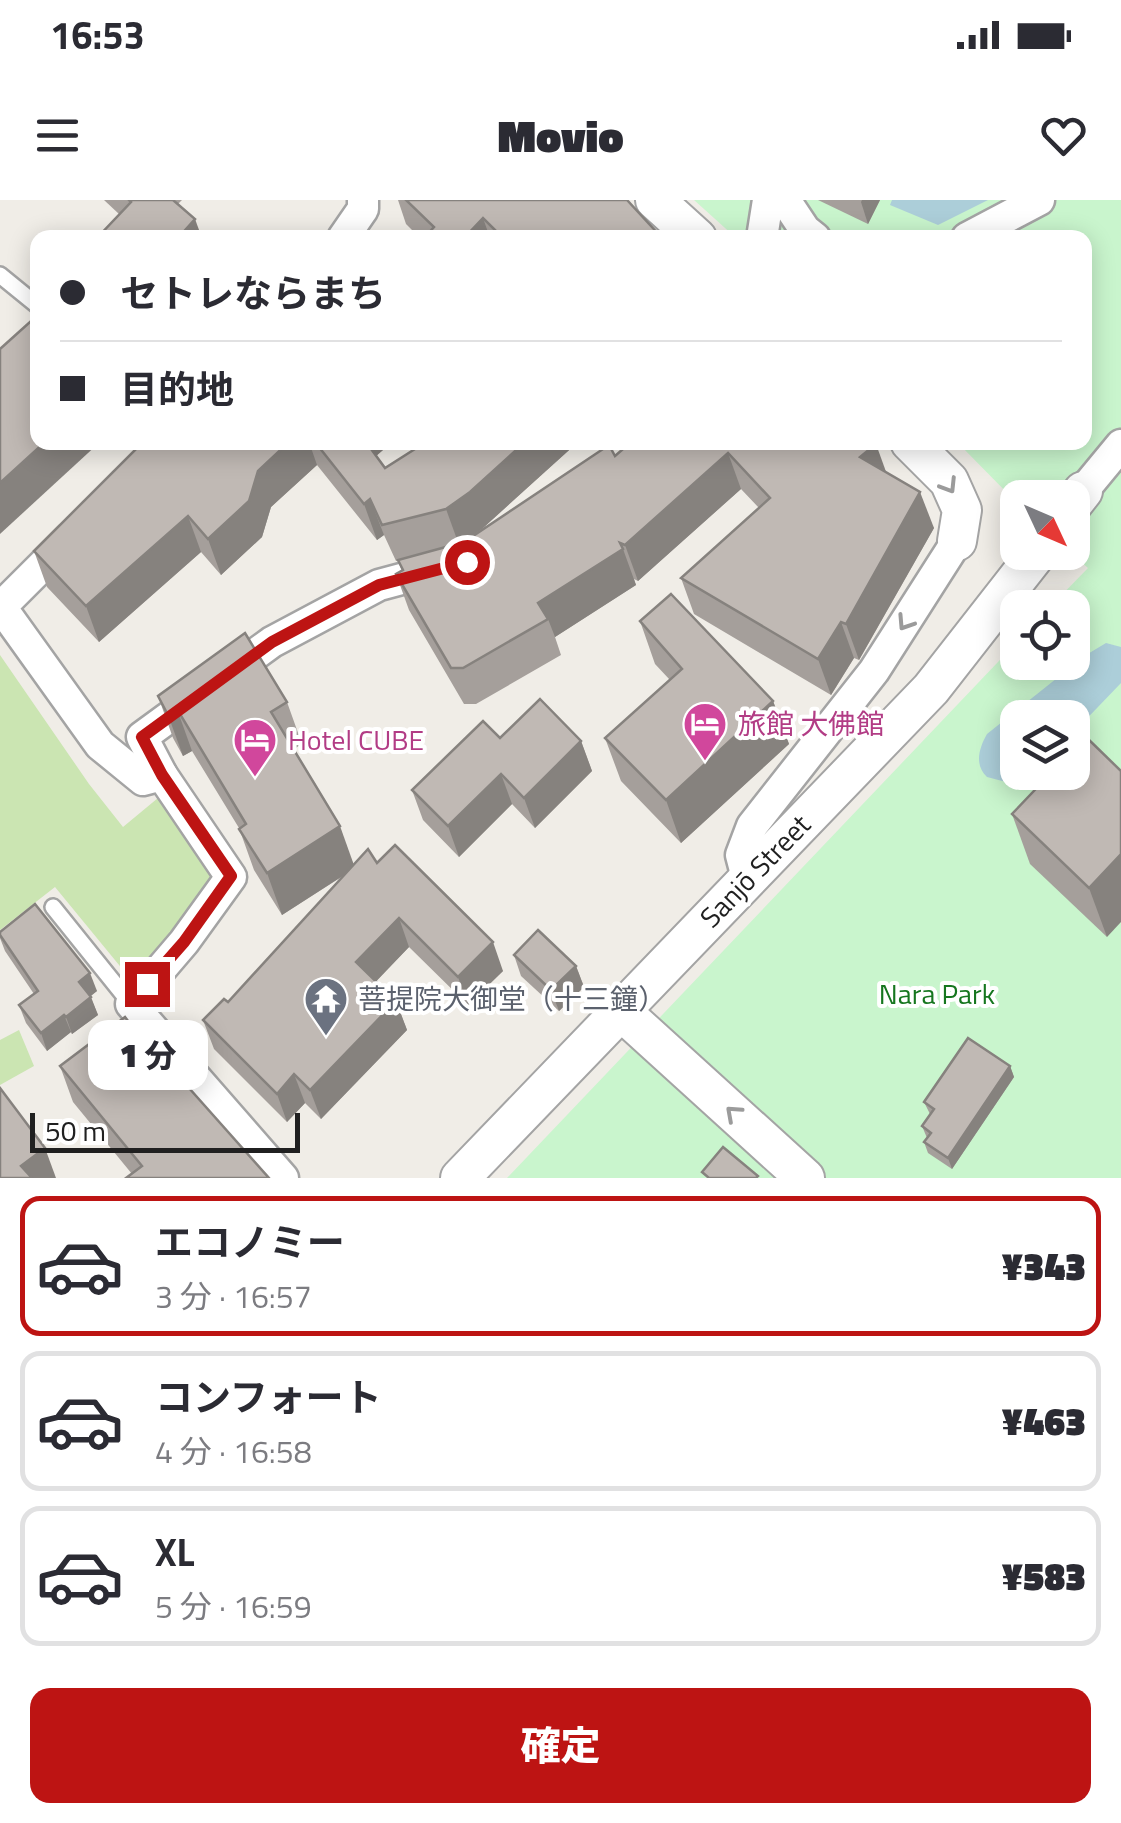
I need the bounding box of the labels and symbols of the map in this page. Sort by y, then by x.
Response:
one-way arrow [937,475,956,493]
north arrow [1000,480,1090,570]
route start [445,540,490,585]
one-way arrow [898,612,917,630]
hotel icon: 旅館 大佛館 [682,701,728,762]
place label: 旅館 大佛館 [738,702,884,745]
hotel icon: Hotel CUBE [232,717,278,778]
place label: Hotel CUBE [288,718,424,761]
street label: Sanjō Street [689,804,820,937]
route end [125,962,170,1007]
park label: Nara Park [879,972,995,1015]
temple icon: 菩提院大御堂（十三鐘） [303,976,349,1037]
place label: 菩提院大御堂（十三鐘） [358,977,666,1020]
callout: 1 分 [87,1019,207,1089]
one-way arrow [726,1106,745,1124]
scale bar [30,1108,300,1153]

